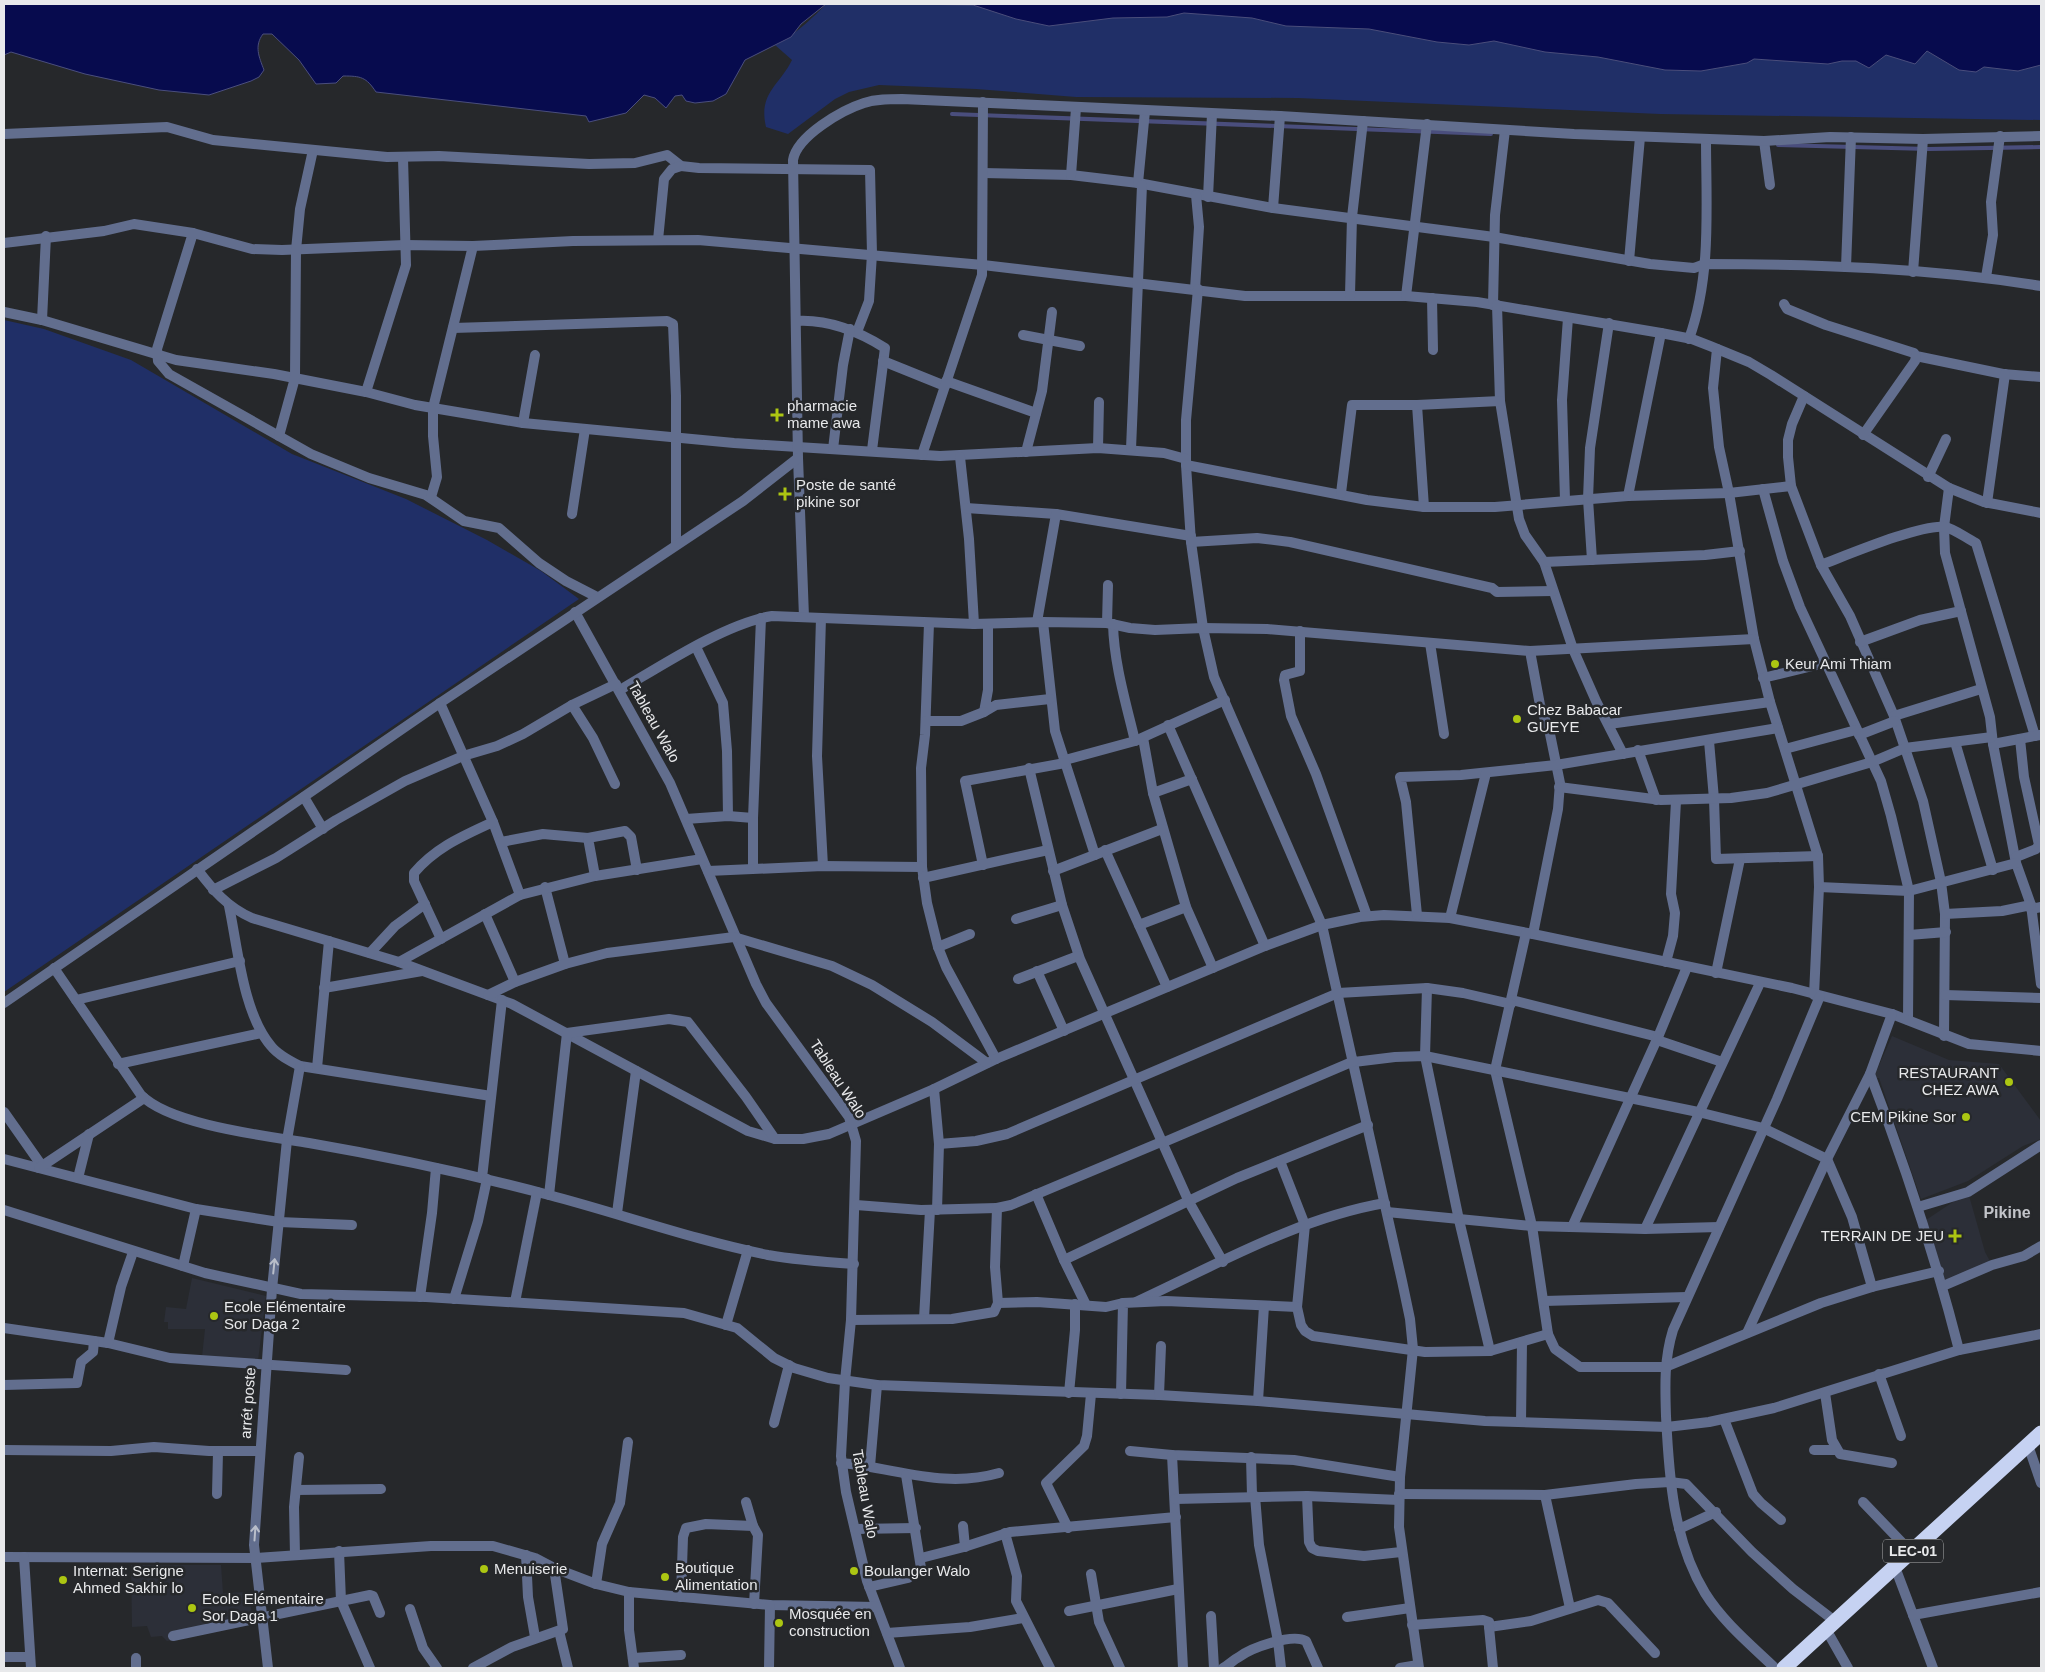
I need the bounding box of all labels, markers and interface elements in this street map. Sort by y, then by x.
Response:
place label: pharmacie mame awa [787,397,861,431]
marker: pharmacie mame awa [771,409,783,421]
place label: Poste de santé pikine sor [796,476,896,510]
marker: Poste de santé pikine sor [778,487,792,501]
place label: Keur Ami Thiam [1785,655,1891,672]
marker: Keur Ami Thiam [1769,658,1781,670]
street label: Tableau Walo [625,678,684,765]
place label: Chez Babacar GUEYE [1527,701,1622,735]
marker: Chez Babacar GUEYE [1511,713,1523,725]
street label: Tableau Walo [807,1036,870,1121]
place label: RESTAURANT CHEZ AWA [1898,1064,1999,1098]
marker: RESTAURANT CHEZ AWA [2003,1076,2015,1088]
place label: CEM Pikine Sor [1850,1108,1956,1125]
marker: CEM Pikine Sor [1960,1111,1972,1123]
district label: Pikine [1983,1204,2031,1221]
place label: TERRAIN DE JEU [1821,1227,1944,1244]
marker: TERRAIN DE JEU [1948,1229,1962,1243]
one-way arrow [269,1258,279,1274]
place label: Ecole Elémentaire Sor Daga 2 [224,1298,346,1332]
marker: Ecole Elémentaire Sor Daga 2 [208,1310,220,1322]
street label: arrét poste [237,1367,258,1439]
street label: Tableau Walo [849,1448,882,1540]
one-way arrow [250,1525,259,1541]
road number: LEC-01 [1883,1540,1943,1562]
place label: Boutique Alimentation [675,1559,758,1593]
place label: Menuiserie [494,1560,567,1577]
place label: Internat: Serigne Ahmed Sakhir lo [73,1562,184,1596]
place label: Boulanger Walo [864,1562,970,1579]
marker: Menuiserie [478,1563,490,1575]
marker: Boulanger Walo [848,1565,860,1577]
marker: Boutique Alimentation [659,1571,671,1583]
marker: Internat: Serigne Ahmed Sakhir lo [57,1574,69,1586]
place label: Ecole Elémentaire Sor Daga 1 [202,1590,324,1624]
marker: Ecole Elémentaire Sor Daga 1 [186,1602,198,1614]
place label: Mosquée en construction [789,1605,872,1639]
marker: Mosquée en construction [773,1617,785,1629]

